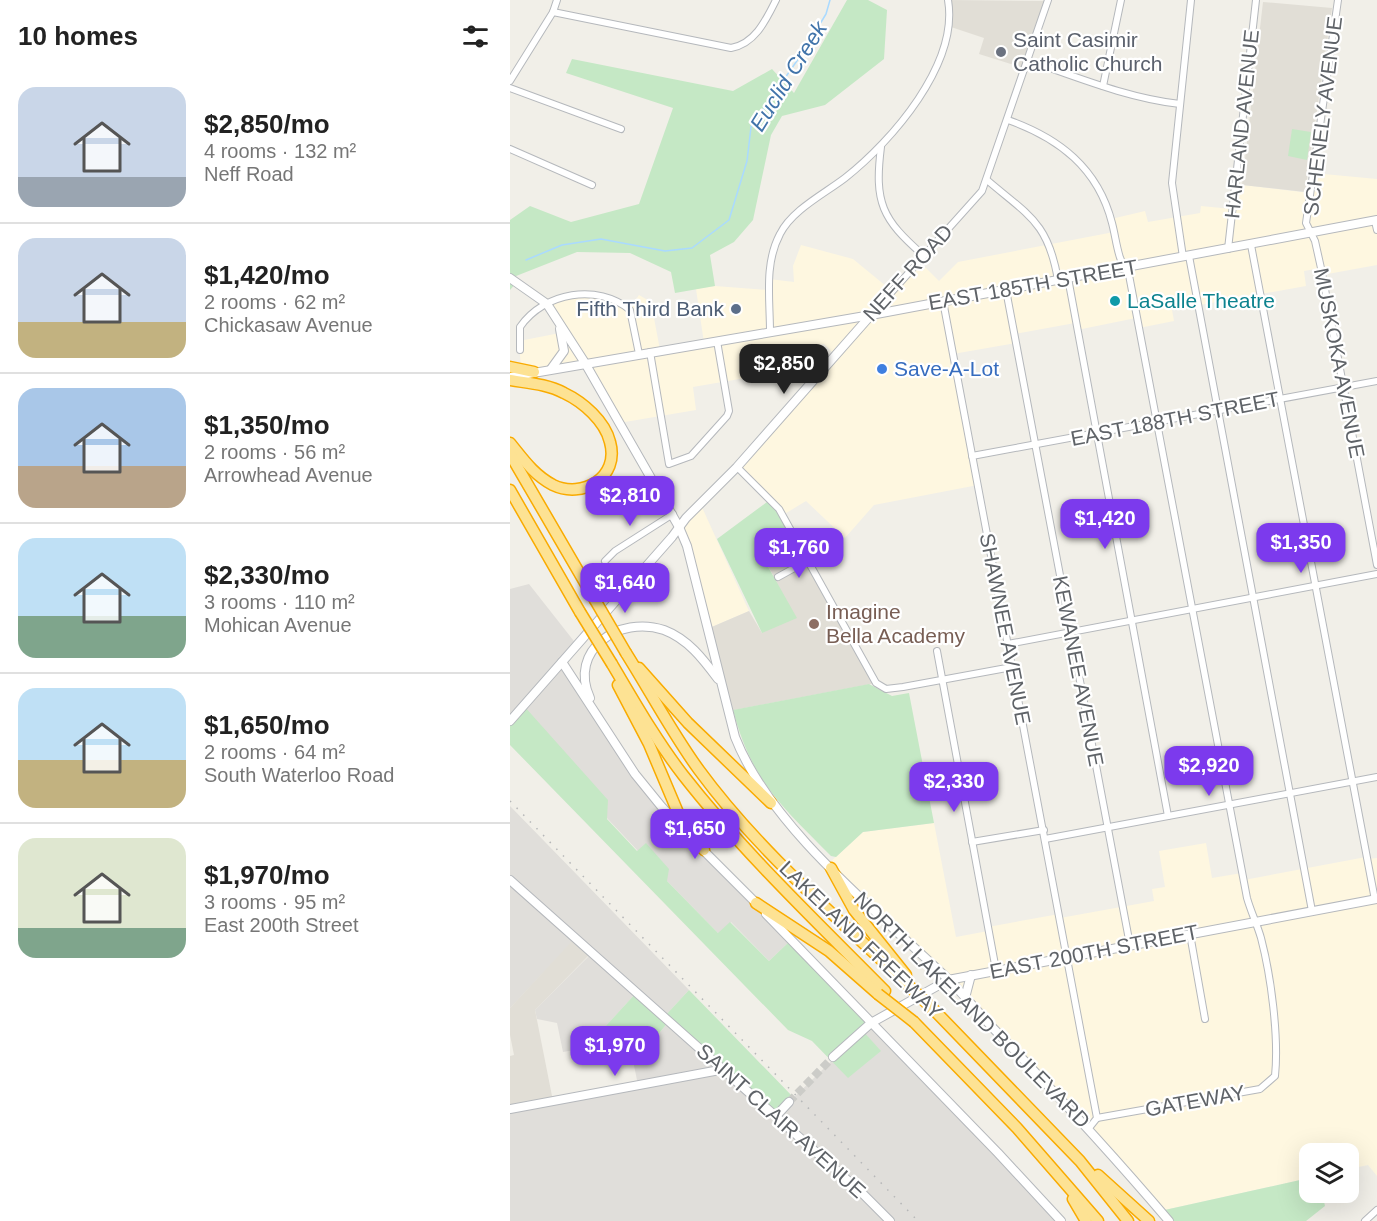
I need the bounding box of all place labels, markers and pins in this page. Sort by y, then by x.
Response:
place label: Saint Casimir Catholic Church [1013,28,1162,75]
marker: Saint Casimir Catholic Church [994,45,1008,59]
place label: LaSalle Theatre [1127,289,1275,312]
marker: LaSalle Theatre [1108,294,1122,308]
place label: Fifth Third Bank [576,297,724,320]
marker: Fifth Third Bank [729,302,743,316]
pin: $2,850 [735,344,833,395]
place label: Save-A-Lot [894,357,999,380]
marker: Save-A-Lot [875,362,889,376]
pin: $2,810 [581,476,679,527]
pin: $1,420 [1056,499,1154,550]
pin: $1,350 [1252,523,1350,574]
pin: $1,760 [750,528,848,579]
pin: $1,640 [576,563,674,614]
place label: Imagine Bella Academy [826,600,965,647]
marker: Imagine Bella Academy [807,617,821,631]
pin: $2,920 [1160,746,1258,797]
pin: $2,330 [905,762,1003,813]
pin: $1,650 [646,809,744,860]
pin: $1,970 [566,1026,664,1077]

